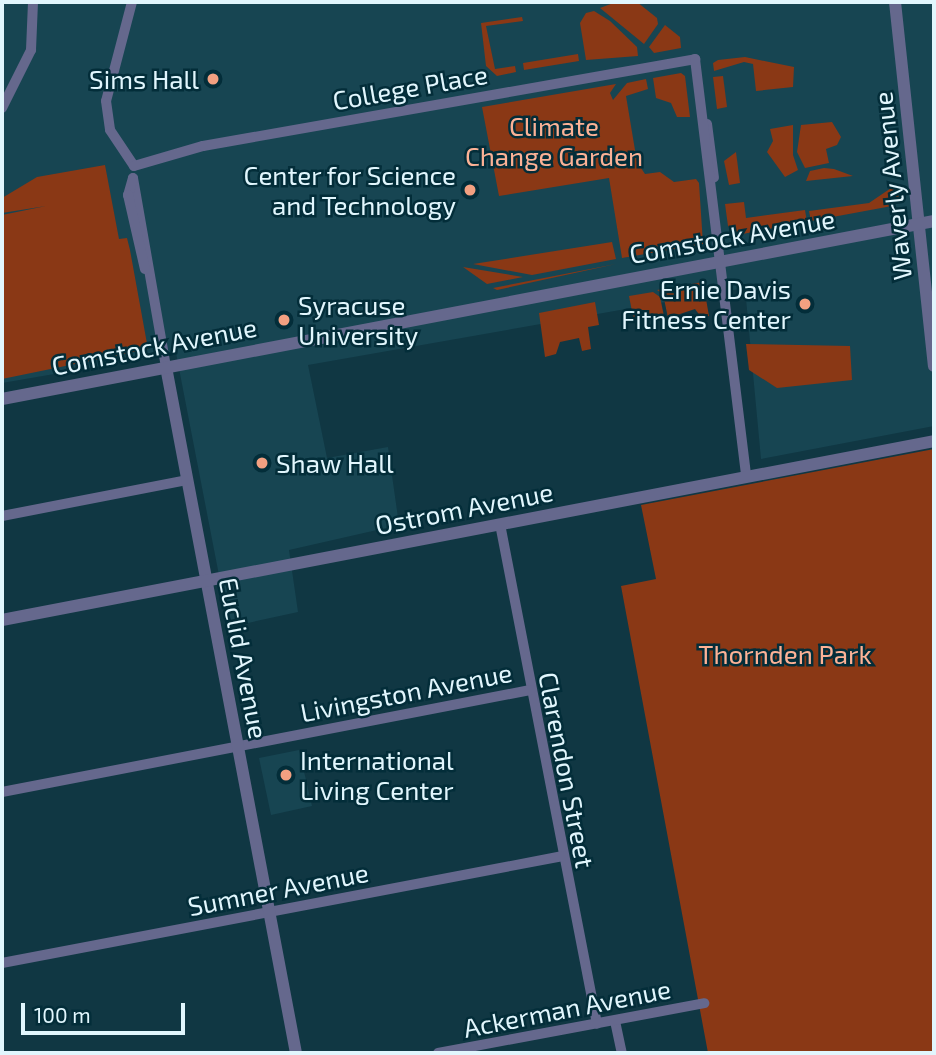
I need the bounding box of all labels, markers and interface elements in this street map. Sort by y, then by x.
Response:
street label: College Place [330,58,490,116]
place label: Sims Hall [89,63,199,95]
marker: Sims Hall [205,71,221,87]
street label: Waverly Avenue [867,90,917,282]
park label: Climate Change Garden [465,110,643,172]
place label: Center for Science and Technology [242,159,456,220]
marker: Center for Science and Technology [462,182,478,198]
street label: Comstock Avenue [626,202,838,270]
place label: Ernie Davis Fitness Center [621,273,791,334]
place label: Syracuse University [298,289,418,350]
marker: Ernie Davis Fitness Center [797,296,813,312]
street label: Comstock Avenue [48,311,260,381]
marker: Syracuse University [276,312,292,328]
place label: Shaw Hall [276,447,394,479]
marker: Shaw Hall [254,455,270,471]
street label: Ostrom Avenue [372,475,556,541]
street label: Euclid Avenue [213,574,275,742]
park label: Thornden Park [698,638,872,670]
street label: Livingston Avenue [297,656,515,728]
street label: Clarendon Street [533,669,601,871]
place label: International Living Center [300,744,454,806]
marker: International Living Center [278,767,294,783]
street label: Sumner Avenue [184,856,372,922]
street label: Ackerman Avenue [460,973,674,1043]
scale bar [24,988,189,1032]
text: 100 m [34,1002,91,1027]

